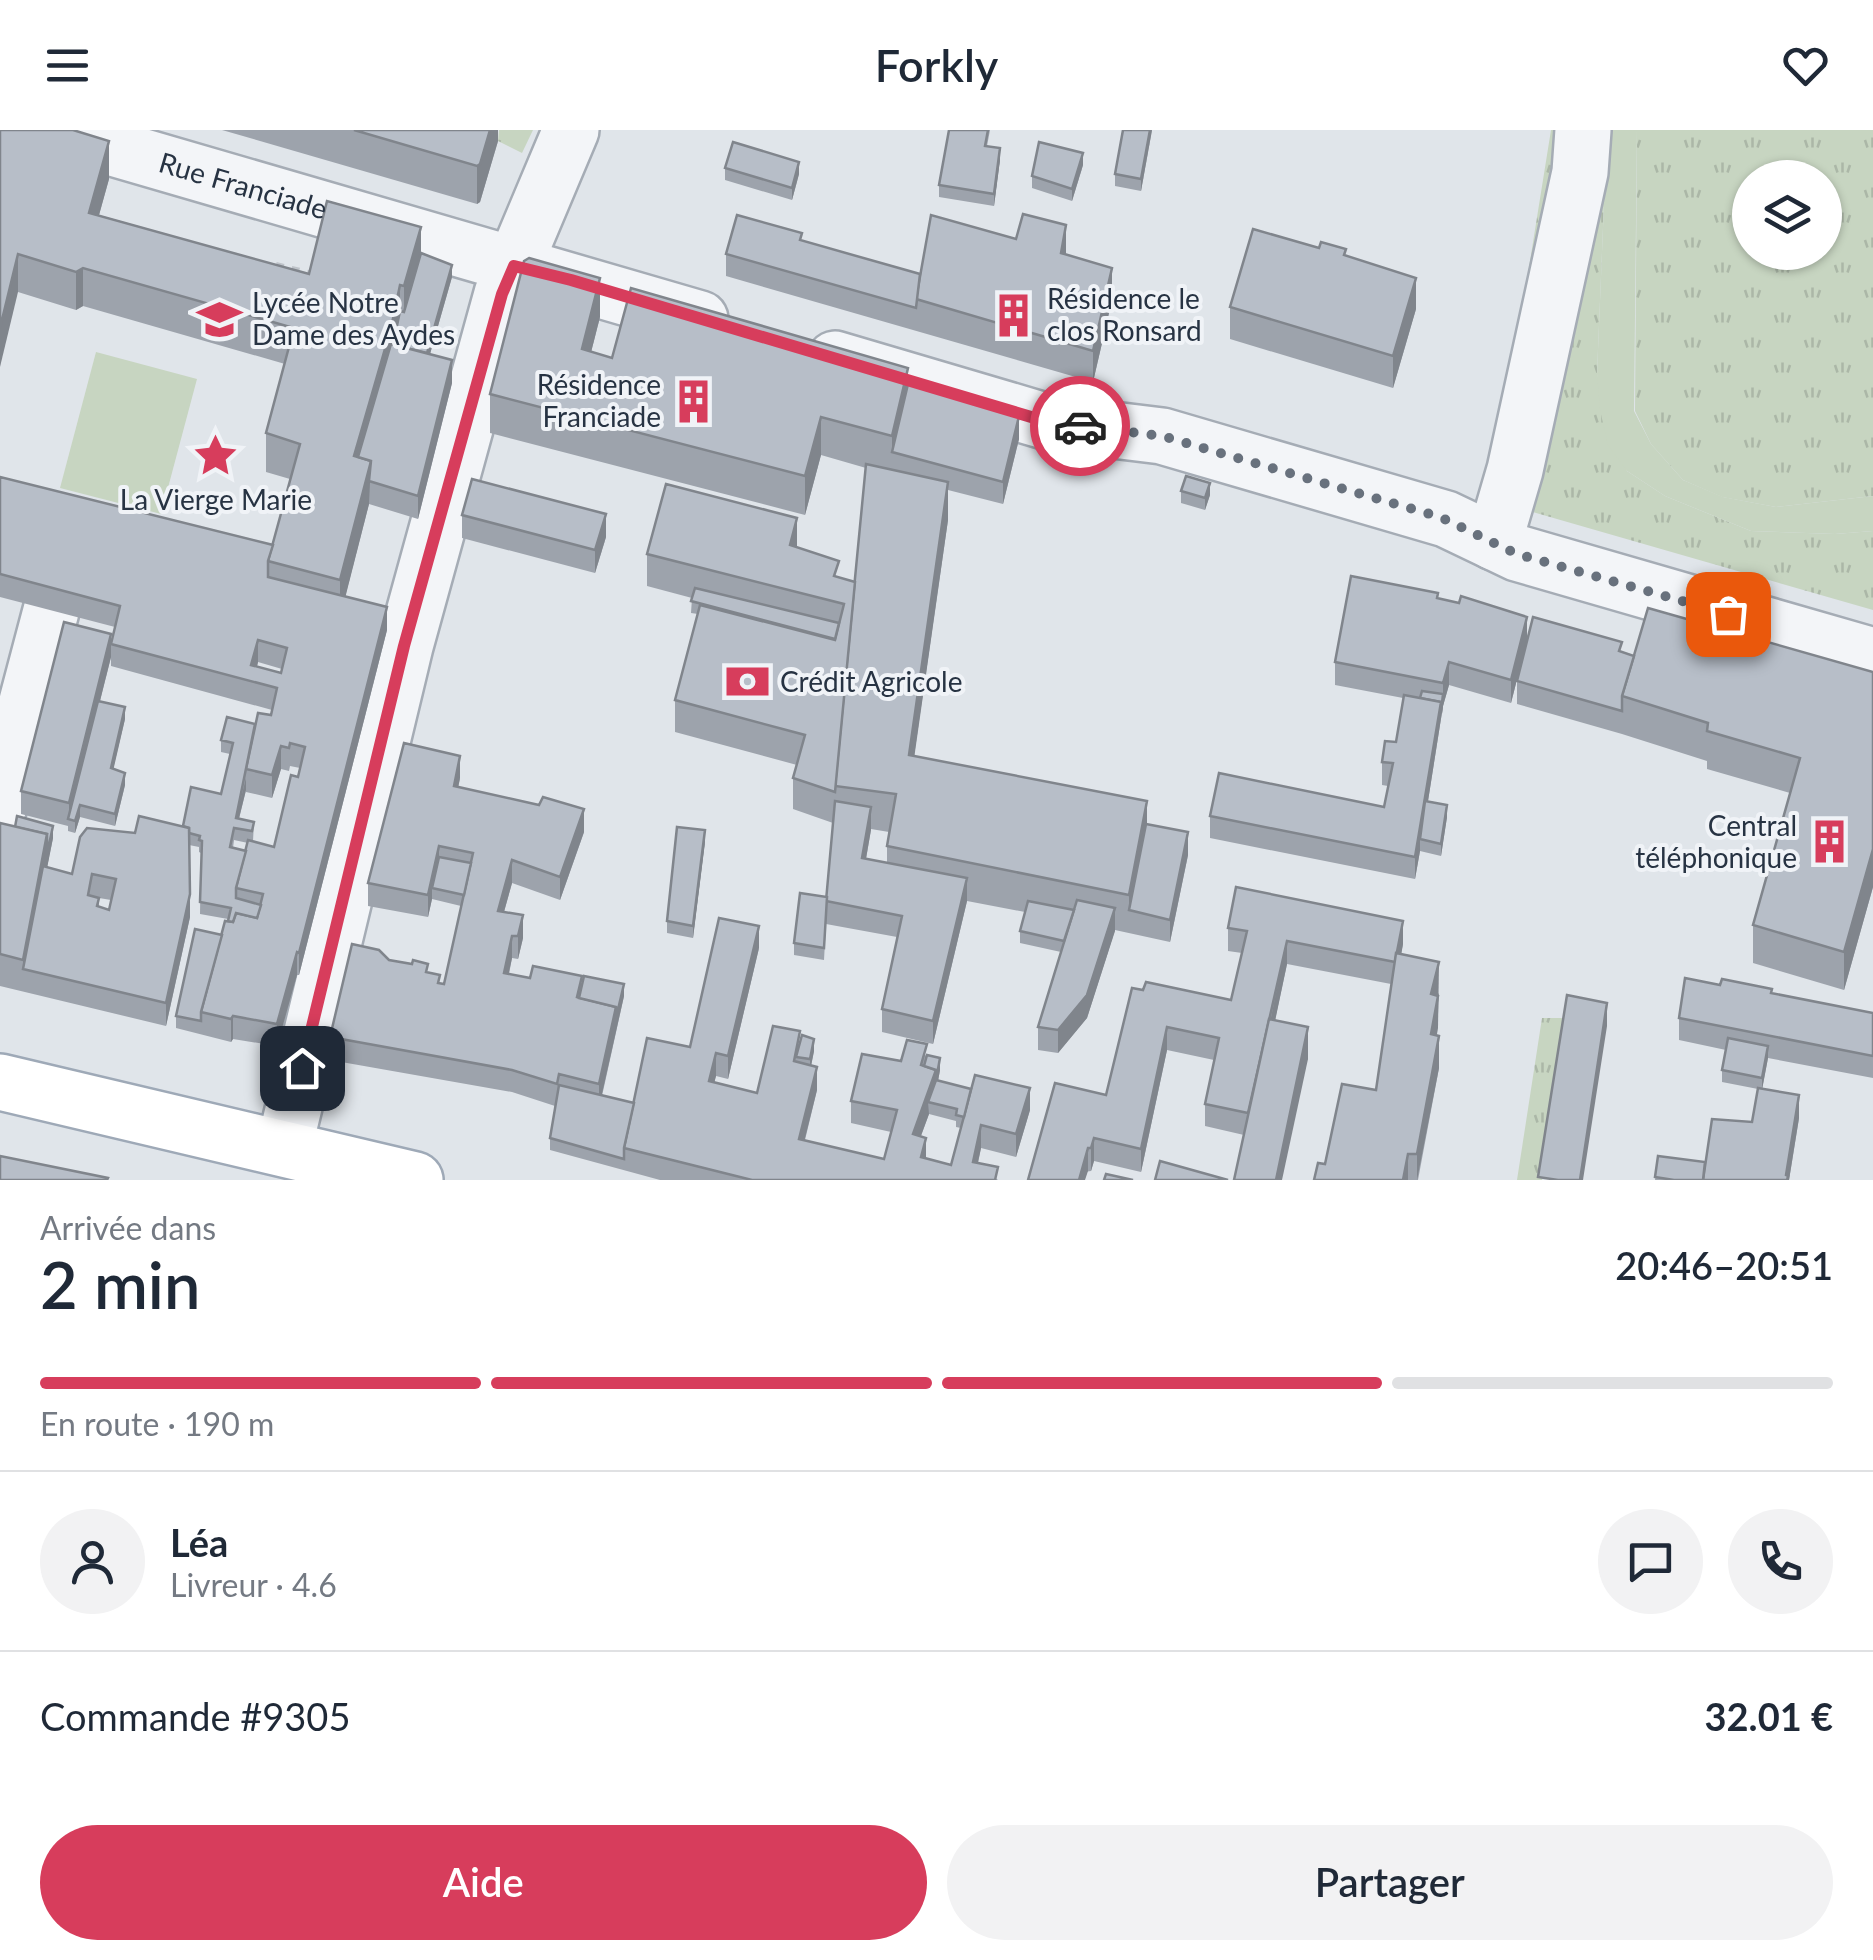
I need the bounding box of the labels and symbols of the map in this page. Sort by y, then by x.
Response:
street label: Rue Franciade [155,144,331,226]
place label: Résidence le clos Ronsard [1047,281,1202,347]
place label: Lycée Notre Dame des Aydes [252,285,455,351]
building icon: Résidence le clos Ronsard [990,291,1038,339]
school or university icon: Lycée Notre Dame des Aydes [195,295,243,343]
place label: Résidence Franciade [537,367,661,433]
courier [1030,376,1130,476]
building icon: Résidence Franciade [670,377,718,425]
place icon: La Vierge Marie [192,431,240,479]
place label: La Vierge Marie [120,482,312,516]
pin [1686,572,1771,657]
bank icon: Crédit Agricole [723,658,771,706]
place label: Crédit Agricole [780,664,963,698]
place label: Central téléphonique [1635,808,1797,874]
building icon: Central téléphonique [1806,818,1854,866]
pin [260,1026,345,1111]

